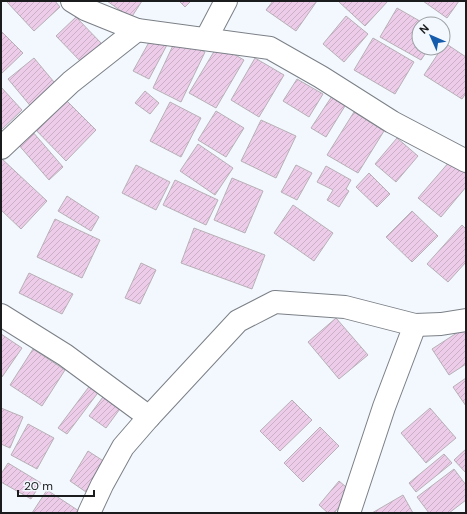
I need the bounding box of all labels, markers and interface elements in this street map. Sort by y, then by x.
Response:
north arrow [411,16,451,56]
text: N [416,21,432,37]
scale bar [18,472,94,498]
text: 20 m [24,478,53,494]

